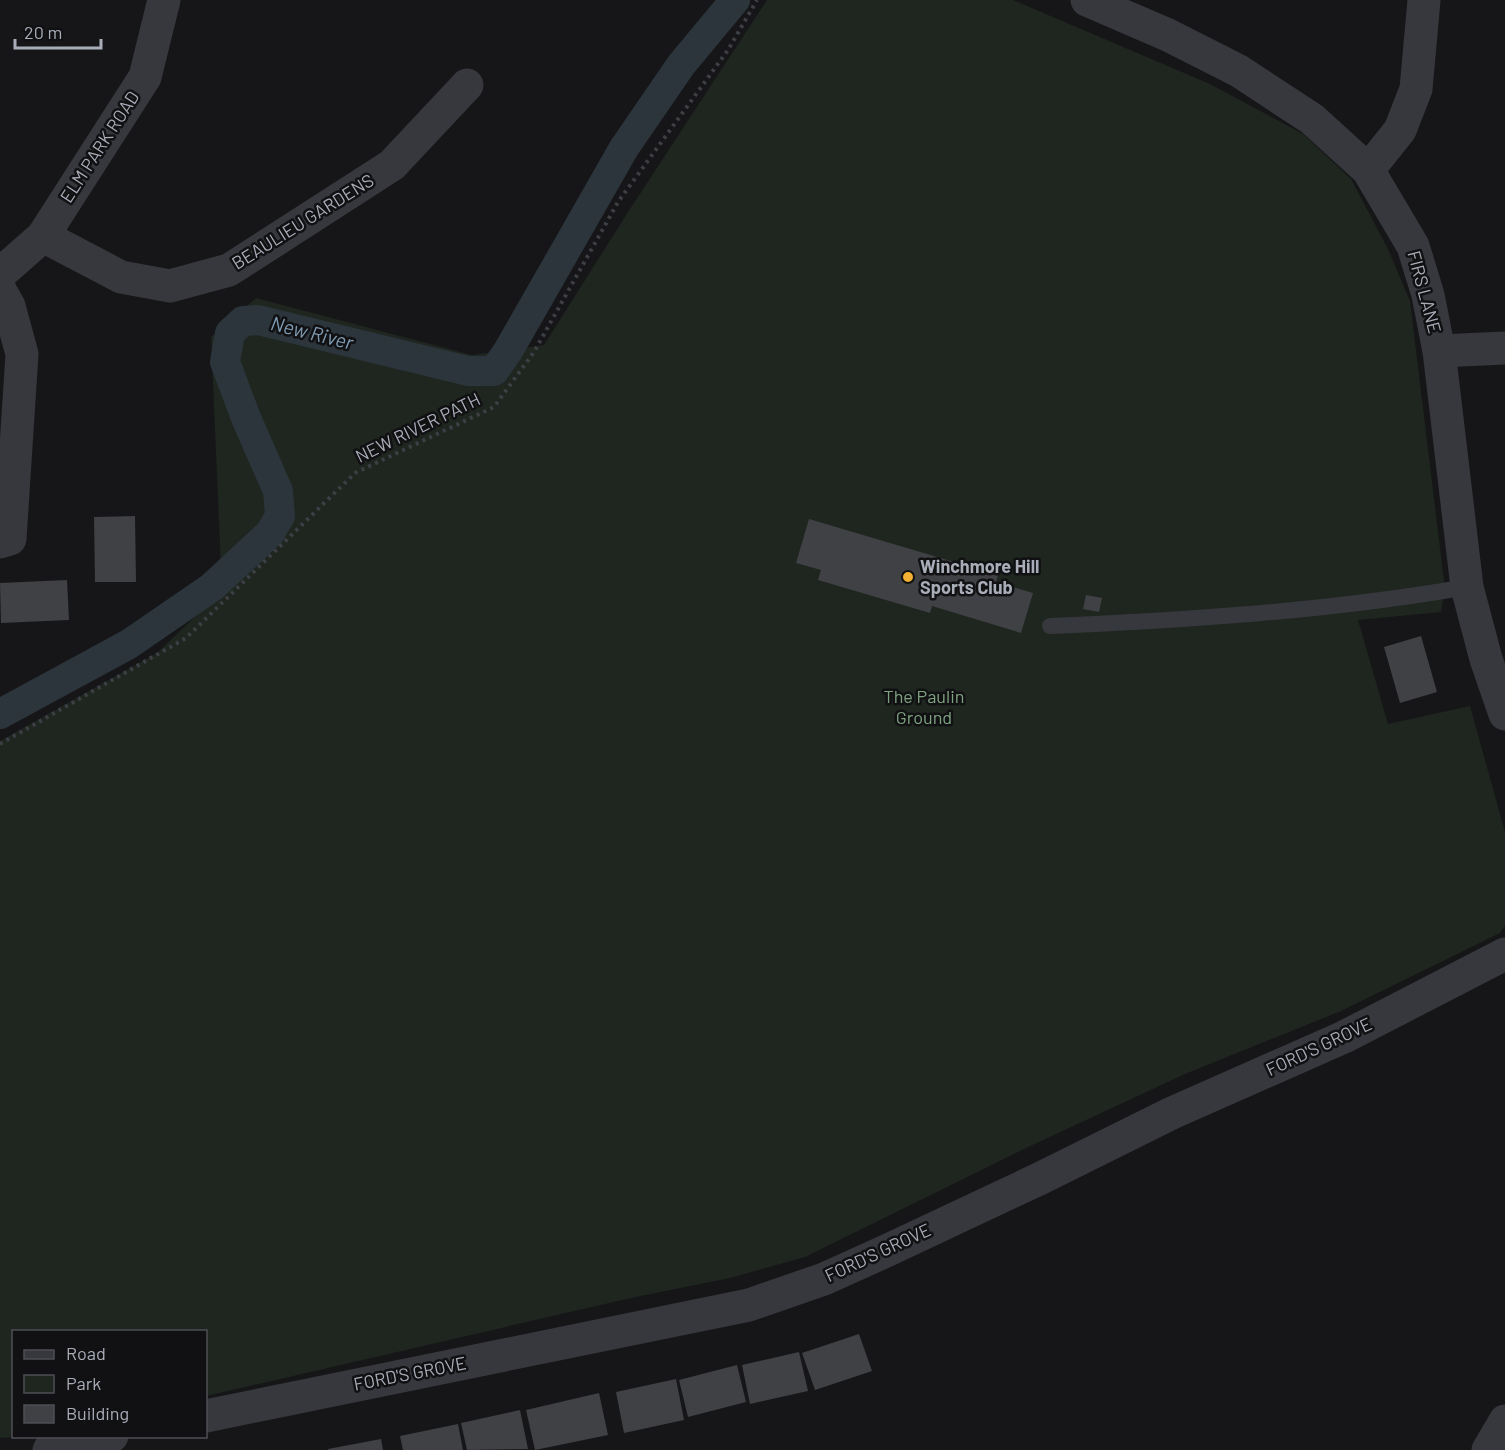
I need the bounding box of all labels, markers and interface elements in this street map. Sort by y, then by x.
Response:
scale bar [15,12,100,50]
text: 20 m [24,21,62,43]
street label: ELM PARK ROAD [55,87,143,206]
street label: BEAULIEU GARDENS [227,169,378,274]
street label: FIRS LANE [1403,248,1447,336]
water label: New River [268,310,357,354]
street label: NEW RIVER PATH [352,387,484,467]
place label: Winchmore Hill Sports Club [920,555,1039,598]
marker: Winchmore Hill Sports Club [901,570,915,584]
park label: The Paulin Ground [884,685,964,728]
street label: FORD'S GROVE [1262,1012,1375,1080]
street label: FORD'S GROVE [821,1218,934,1286]
legend [12,1330,207,1438]
text: Road [66,1342,106,1364]
street label: FORD'S GROVE [352,1351,468,1395]
text: Park [66,1372,101,1394]
text: Building [66,1402,129,1424]

